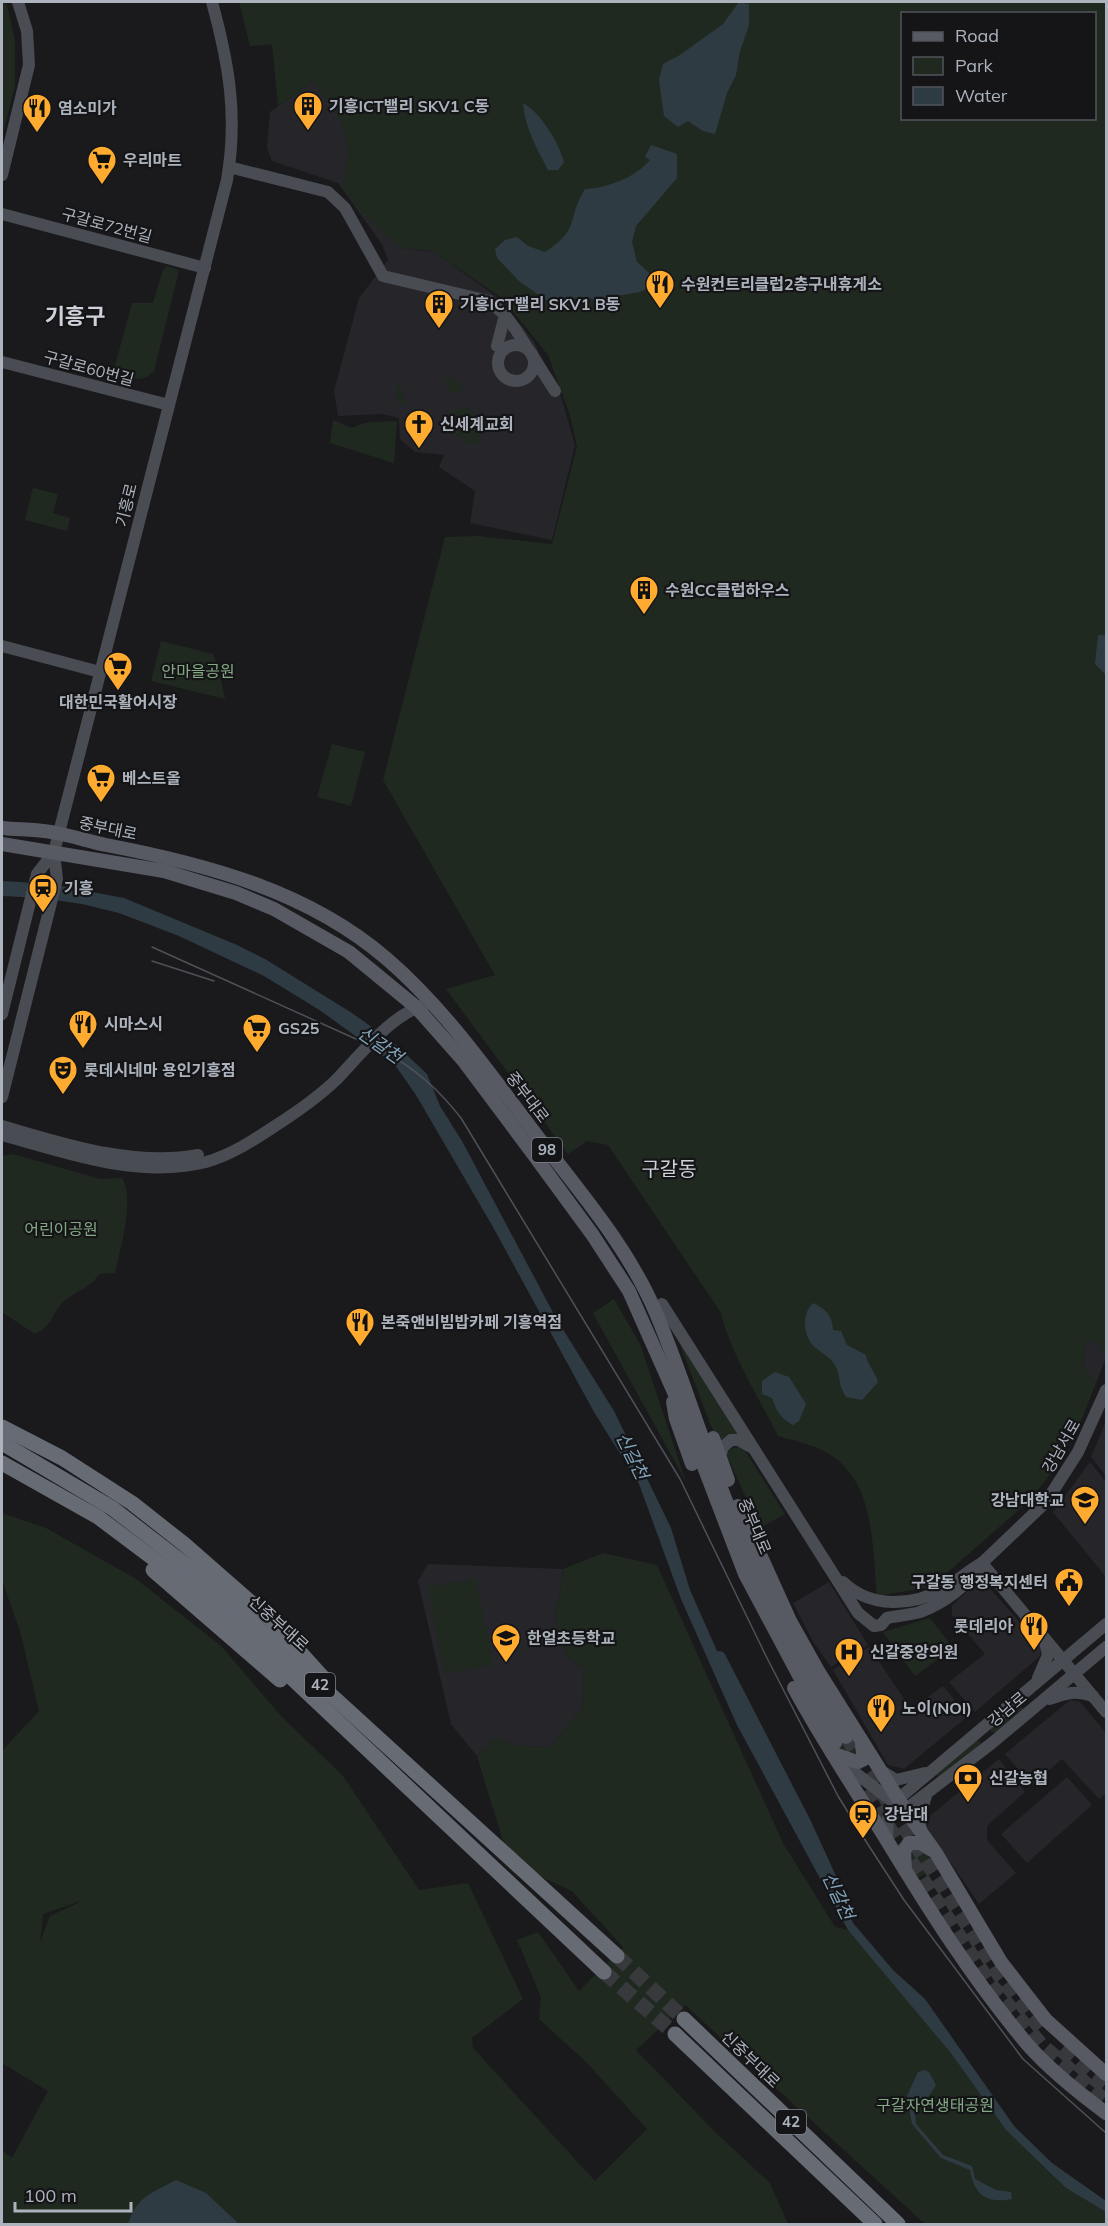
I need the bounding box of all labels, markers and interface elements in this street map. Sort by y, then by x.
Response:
legend [901,12,1096,120]
text: Road [955,24,999,47]
text: Park [955,54,994,77]
text: Water [955,84,1008,107]
building icon: 기흥ICT밸리 SKV1 C동 [292,90,324,132]
restaurant icon: 염소미가 [21,92,53,134]
place label: 기흥ICT밸리 SKV1 C동 [329,96,489,116]
place label: 염소미가 [58,98,117,118]
supermarket icon: 우리마트 [86,144,118,186]
place label: 우리마트 [123,150,182,170]
street label: 구갈로72번길 [60,203,154,247]
restaurant icon: 수원컨트리클럽2층구내휴게소 [644,268,676,310]
place label: 수원컨트리클럽2층구내휴게소 [681,274,882,294]
building icon: 기흥ICT밸리 SKV1 B동 [423,288,455,330]
place label: 기흥ICT밸리 SKV1 B동 [460,294,620,314]
district label: 기흥구 [45,302,105,330]
street label: 구갈로60번길 [42,346,136,390]
church icon: 신세계교회 [403,408,435,450]
place label: 신세계교회 [440,414,514,434]
street label: 기흥로 [111,481,141,529]
building icon: 수원CC클럽하우스 [628,574,660,616]
place label: 수원CC클럽하우스 [665,580,790,600]
supermarket icon: 대한민국활어시장 [102,650,134,692]
park label: 안마을공원 [161,661,235,681]
place label: 대한민국활어시장 [59,692,177,712]
supermarket icon: 베스트올 [85,762,117,804]
place label: 베스트올 [122,768,181,788]
street label: 중부대로 [77,812,139,844]
station icon: 기흥 [27,872,59,914]
place label: 기흥 [64,878,94,898]
restaurant icon: 시마스시 [67,1008,99,1050]
supermarket icon: GS25 [241,1012,273,1054]
place label: 시마스시 [104,1014,163,1034]
place label: GS25 [278,1018,320,1038]
water label: 신갈천 [353,1021,409,1070]
theatre icon: 롯데시네마 용인기흥점 [47,1054,79,1096]
place label: 롯데시네마 용인기흥점 [84,1060,236,1080]
street label: 중부대로 [502,1067,554,1127]
road number: 98 [532,1138,562,1162]
district label: 구갈동 [641,1156,697,1181]
park label: 어린이공원 [24,1219,98,1239]
restaurant icon: 본죽앤비빔밥카페 기흥역점 [344,1306,376,1348]
place label: 본죽앤비빔밥카페 기흥역점 [381,1312,562,1332]
street label: 강남서로 [1038,1415,1085,1477]
water label: 신갈천 [611,1428,655,1485]
school or university icon: 강남대학교 [1069,1484,1101,1526]
place label: 강남대학교 [990,1490,1064,1510]
street label: 중부대로 [734,1495,776,1557]
public building icon: 구갈동 행정복지센터 [1053,1566,1085,1608]
place label: 구갈동 행정복지센터 [911,1572,1048,1592]
street label: 신중부대로 [245,1591,313,1655]
restaurant icon: 롯데리아 [1018,1610,1050,1652]
place label: 롯데리아 [954,1616,1013,1636]
school or university icon: 한얼초등학교 [490,1622,522,1664]
place label: 한얼초등학교 [527,1628,616,1648]
hospital icon: 신갈중앙의원 [833,1636,865,1678]
place label: 신갈중앙의원 [870,1642,958,1662]
road number: 42 [305,1673,335,1697]
street label: 강남로 [984,1687,1031,1731]
restaurant icon: 노이(NOI) [865,1692,897,1734]
place label: 노이(NOI) [902,1698,972,1718]
bank icon: 신갈농협 [952,1762,984,1804]
place label: 신갈농협 [989,1768,1048,1788]
station icon: 강남대 [847,1798,879,1840]
place label: 강남대 [884,1804,928,1824]
water label: 신갈천 [818,1868,860,1925]
street label: 신중부대로 [718,2026,785,2092]
park label: 구갈자연생태공원 [876,2095,994,2115]
road number: 42 [776,2110,806,2134]
scale bar [15,2175,130,2213]
text: 100 m [24,2184,77,2207]

